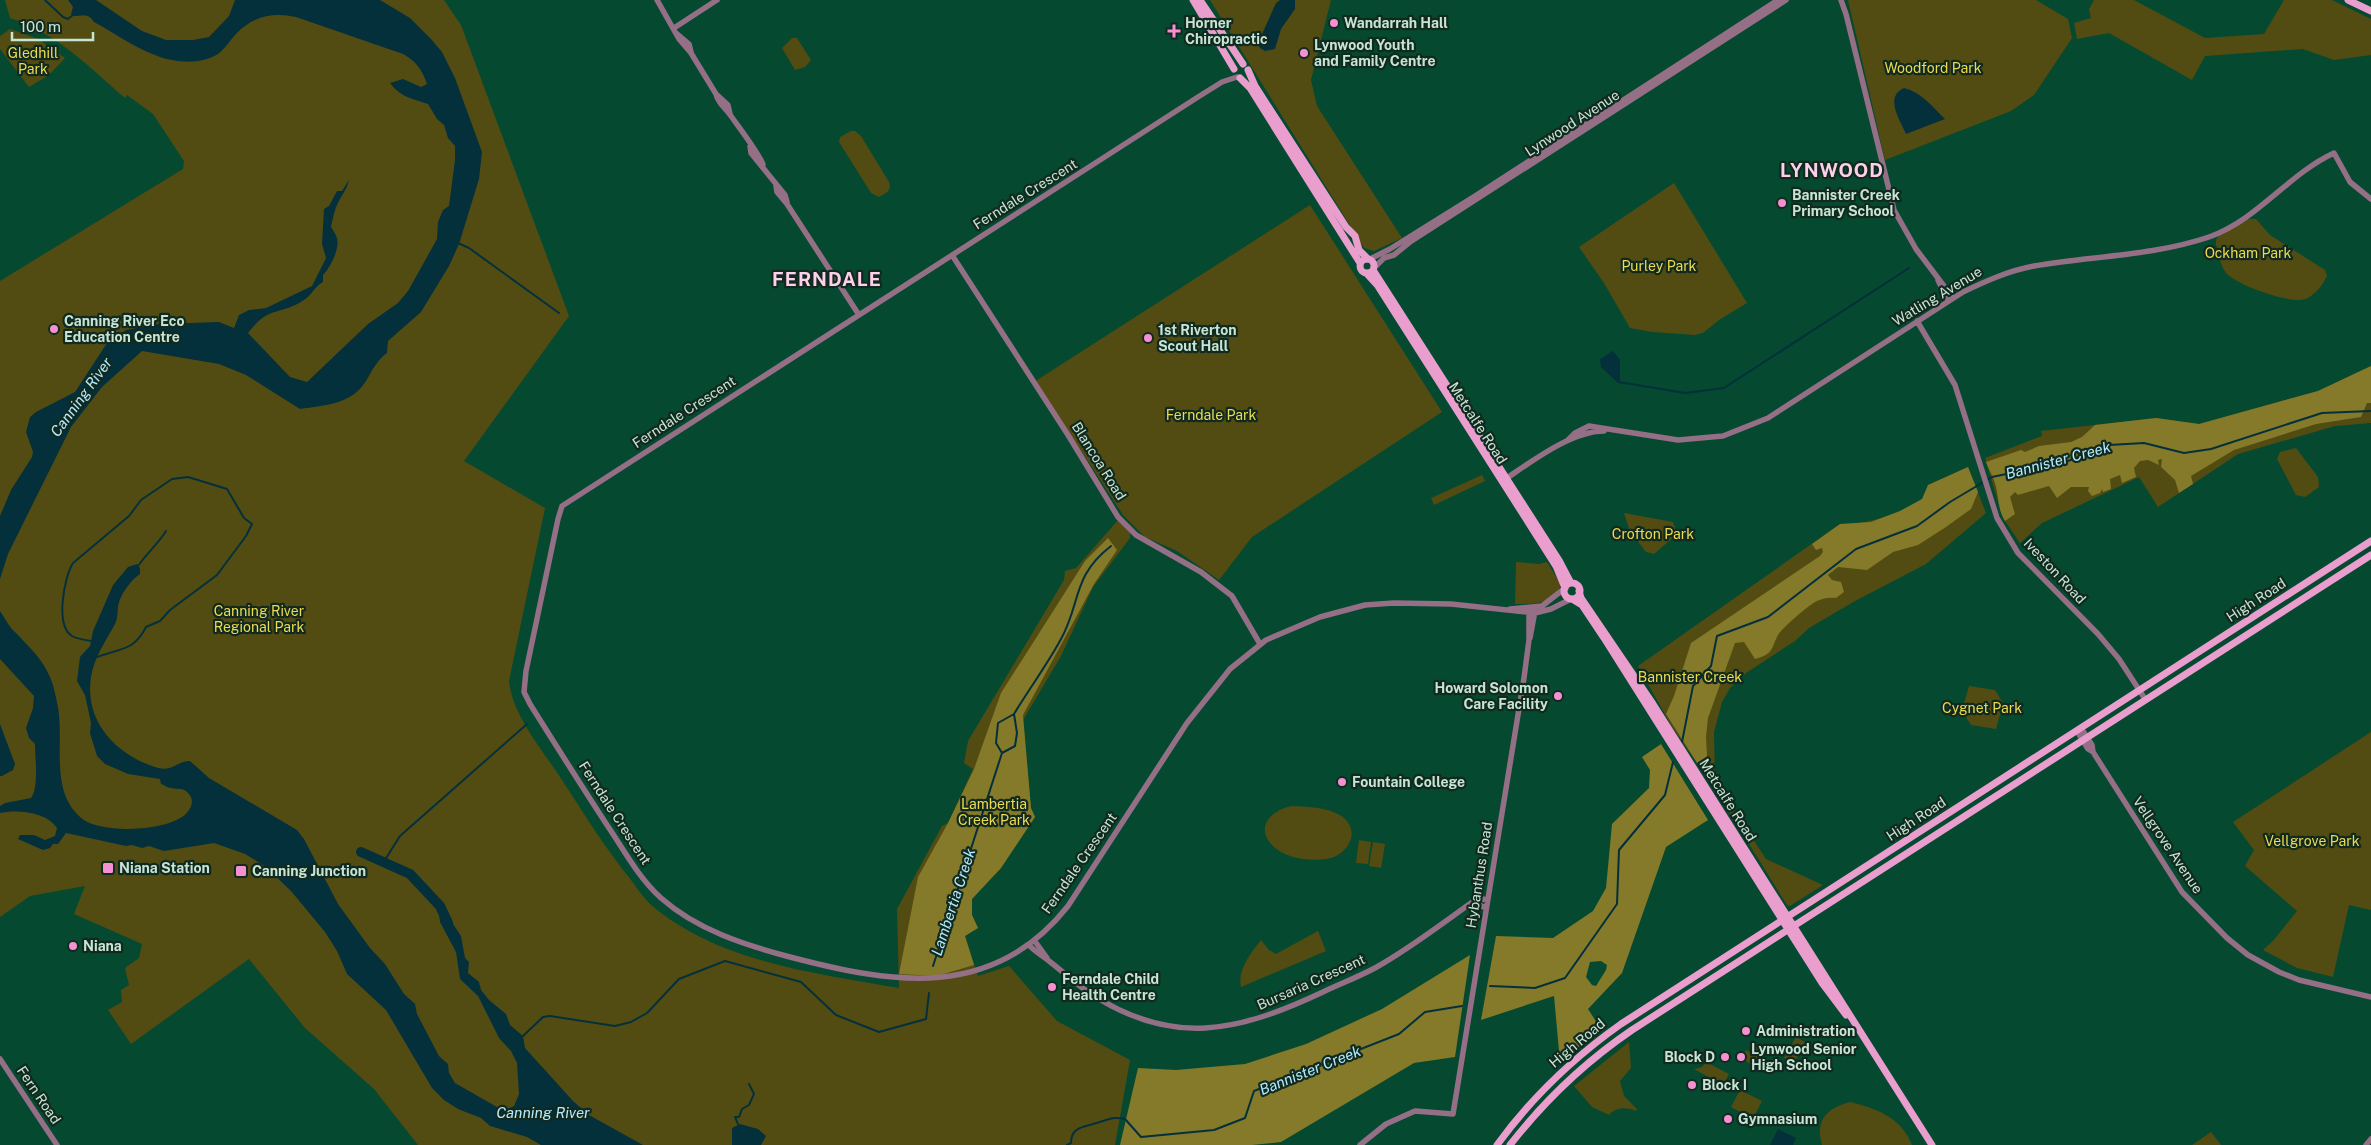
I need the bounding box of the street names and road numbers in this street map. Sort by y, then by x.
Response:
street label: Lynwood Avenue [1522,86,1622,159]
street label: Ferndale Crescent [970,156,1080,232]
street label: Watling Avenue [1889,263,1985,329]
street label: Ferndale Crescent [630,373,738,451]
street label: Metcalfe Road [1446,379,1510,467]
street label: Blancoa Road [1069,419,1129,503]
street label: Iveston Road [2021,535,2089,607]
street label: High Road [2223,575,2289,625]
street label: Metcalfe Road [1696,756,1760,844]
street label: Ferndale Crescent [576,759,654,867]
street label: High Road [1883,794,1949,844]
street label: Vellgrove Avenue [2130,794,2206,896]
street label: Ferndale Crescent [1038,809,1120,917]
street label: Hybanthus Road [1463,821,1495,929]
street label: Bursaria Crescent [1254,951,1368,1013]
street label: High Road [1546,1015,1608,1071]
street label: Fern Road [14,1063,64,1127]

